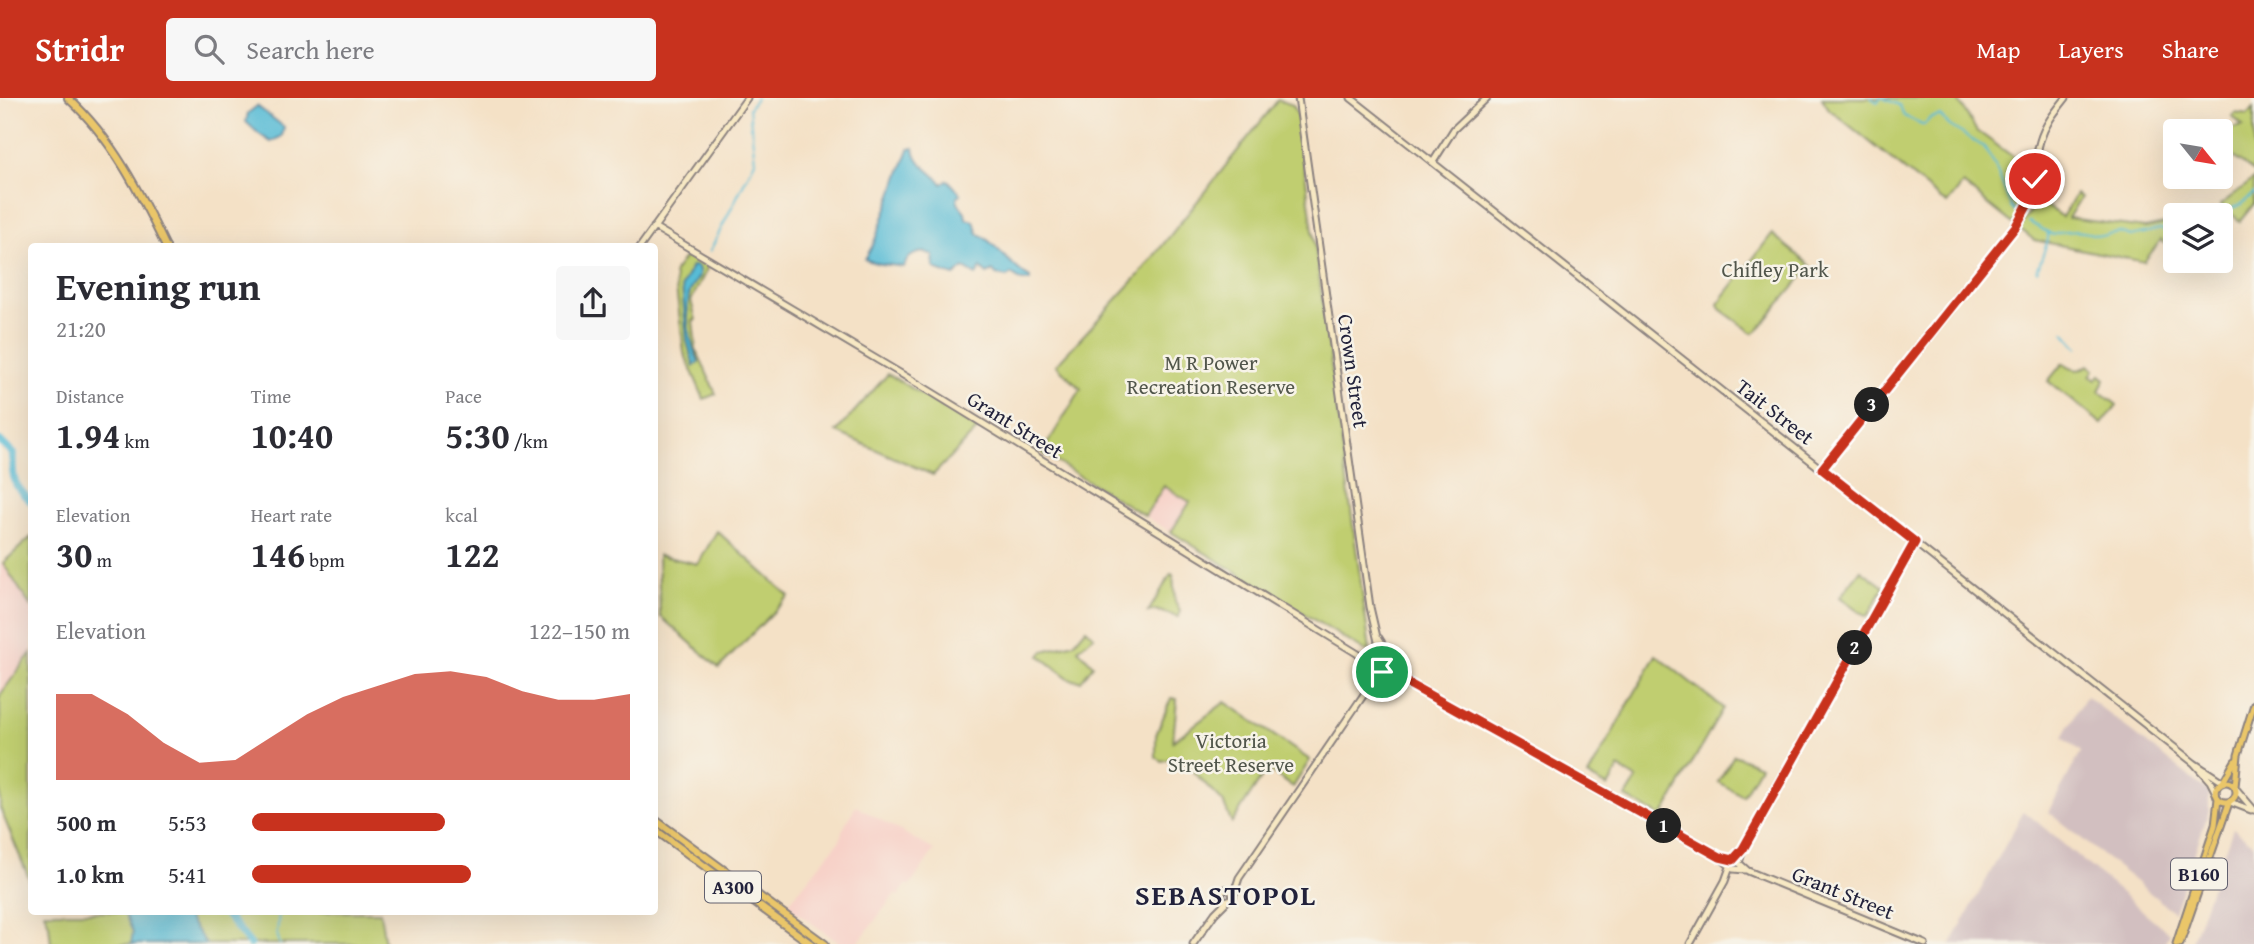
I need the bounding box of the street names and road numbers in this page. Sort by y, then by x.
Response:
street label: Crown Street [1330,312,1377,430]
street label: Tait Street [1730,371,1822,452]
street label: Grant Street [961,383,1070,467]
street label: Grant Street [1787,858,1899,927]
road number: B160 [2171,859,2227,890]
road number: A300 [705,872,761,902]

